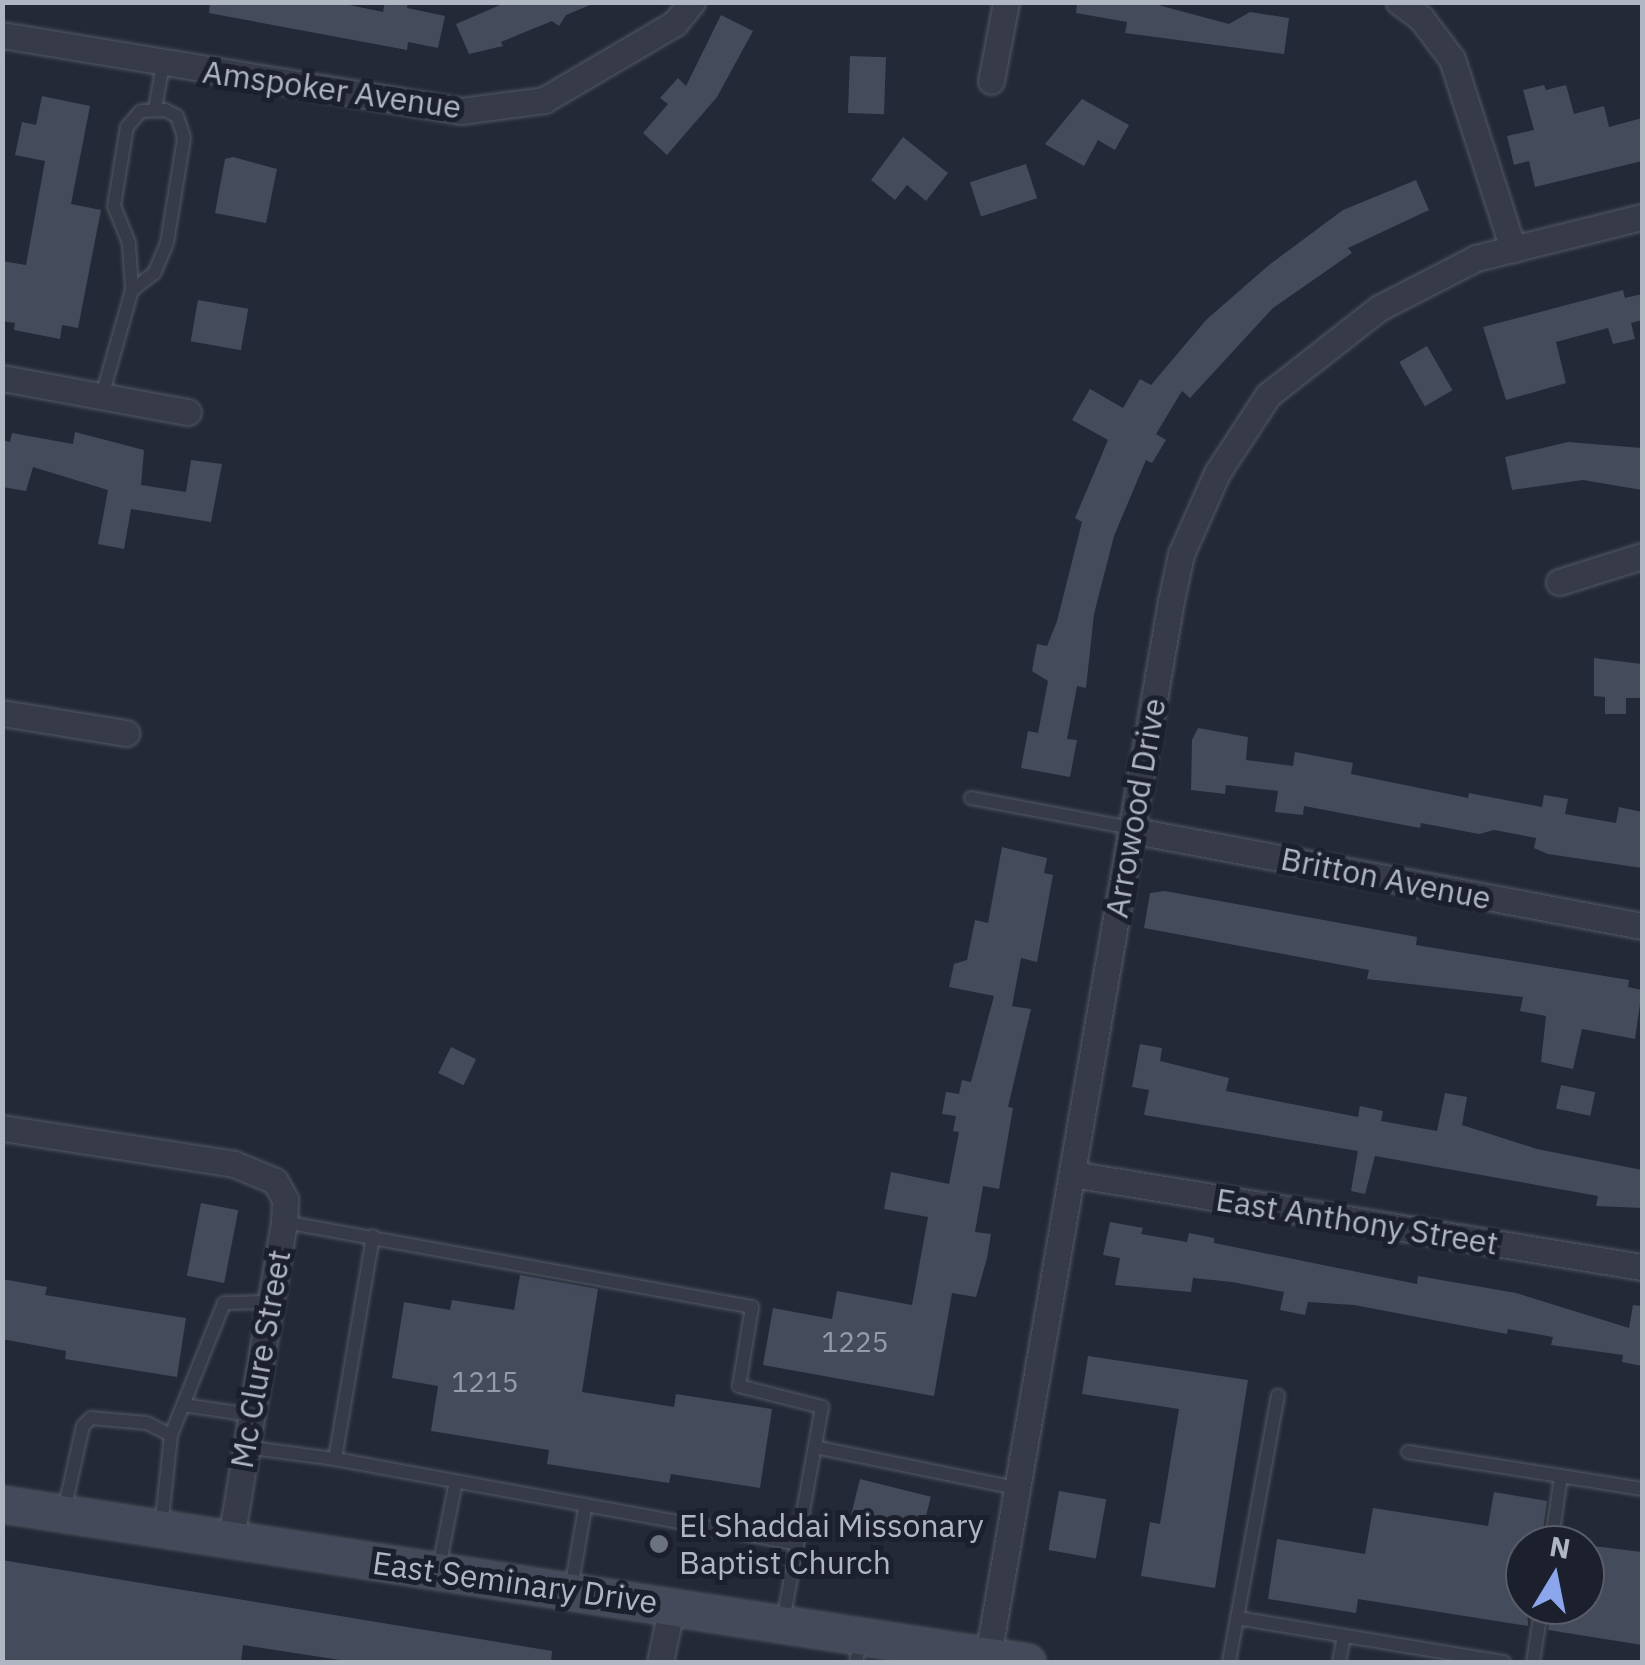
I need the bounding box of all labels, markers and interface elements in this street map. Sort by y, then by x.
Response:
street label: Amspoker Avenue [200,52,464,126]
street label: Arrowood Drive [1097,695,1173,921]
street label: Britton Avenue [1278,839,1494,917]
street label: East Anthony Street [1213,1180,1501,1262]
street label: Mc Clure Street [222,1247,298,1471]
house number: 1225 [821,1325,889,1359]
house number: 1215 [451,1365,519,1399]
place label: El Shaddai Missonary Baptist Church [679,1507,984,1582]
north arrow [1505,1525,1605,1625]
text: N [1547,1527,1573,1567]
marker: El Shaddai Missonary Baptist Church [648,1533,670,1555]
street label: East Seminary Drive [370,1543,660,1621]

